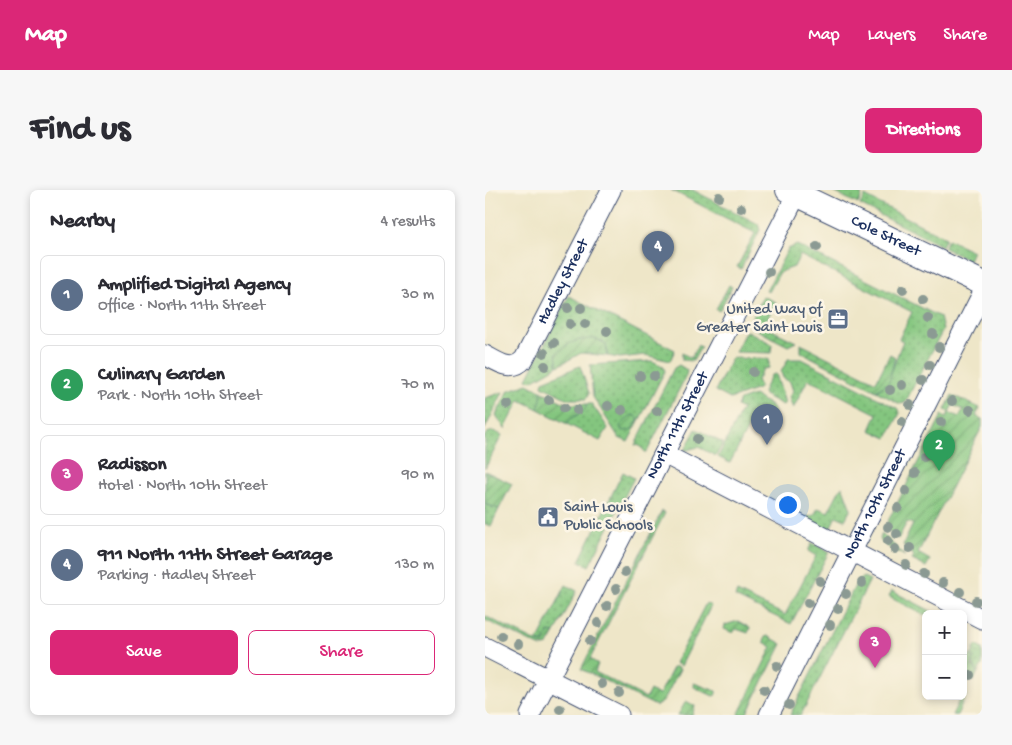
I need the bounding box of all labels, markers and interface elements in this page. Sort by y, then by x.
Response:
text: Map [25,21,67,50]
text: Map [808,25,840,46]
text: Layers [868,25,915,46]
text: Share [943,25,987,46]
button: Directions [865,108,982,153]
text: Find us [30,110,130,151]
text: Nearby [50,210,115,235]
street label: Cole Street [847,212,925,262]
text: 4 results [380,213,435,232]
pin: 4 [642,231,674,272]
street label: Hadley Street [534,235,594,328]
text: Amplified Digital Agency [98,274,291,297]
text: 1 [64,286,70,305]
text: 30 m [401,286,434,305]
text: Office · North 11th Street [98,297,265,316]
place label: United Way of Greater Saint Louis [696,301,823,338]
office icon: United Way of Greater Saint Louis [826,307,850,331]
text: Culinary Garden [98,364,225,387]
street label: North 11th Street [643,368,714,483]
text: 2 [63,376,71,395]
text: 70 m [401,376,434,395]
text: Park · North 10th Street [98,387,262,406]
pin: 1 [751,404,783,445]
pin: 2 [923,430,955,471]
street label: North 10th Street [840,445,912,562]
text: Radisson [98,454,167,477]
text: 3 [63,466,71,485]
text: 90 m [402,466,434,485]
text: Hotel · North 10th Street [98,477,267,496]
your location [775,492,801,518]
place label: Saint Louis Public Schools [563,499,654,536]
public building icon: Saint Louis Public Schools [536,505,560,529]
text: 911 North 11th Street Garage [98,544,332,567]
text: 4 [63,556,71,575]
text: 130 m [395,556,434,575]
text: Parking · Hadley Street [98,567,255,586]
map controls [922,610,967,700]
button: + [922,610,967,655]
pin: 3 [859,627,891,668]
button: Save [50,630,238,675]
button: Share [248,630,435,675]
button: − [922,655,967,700]

